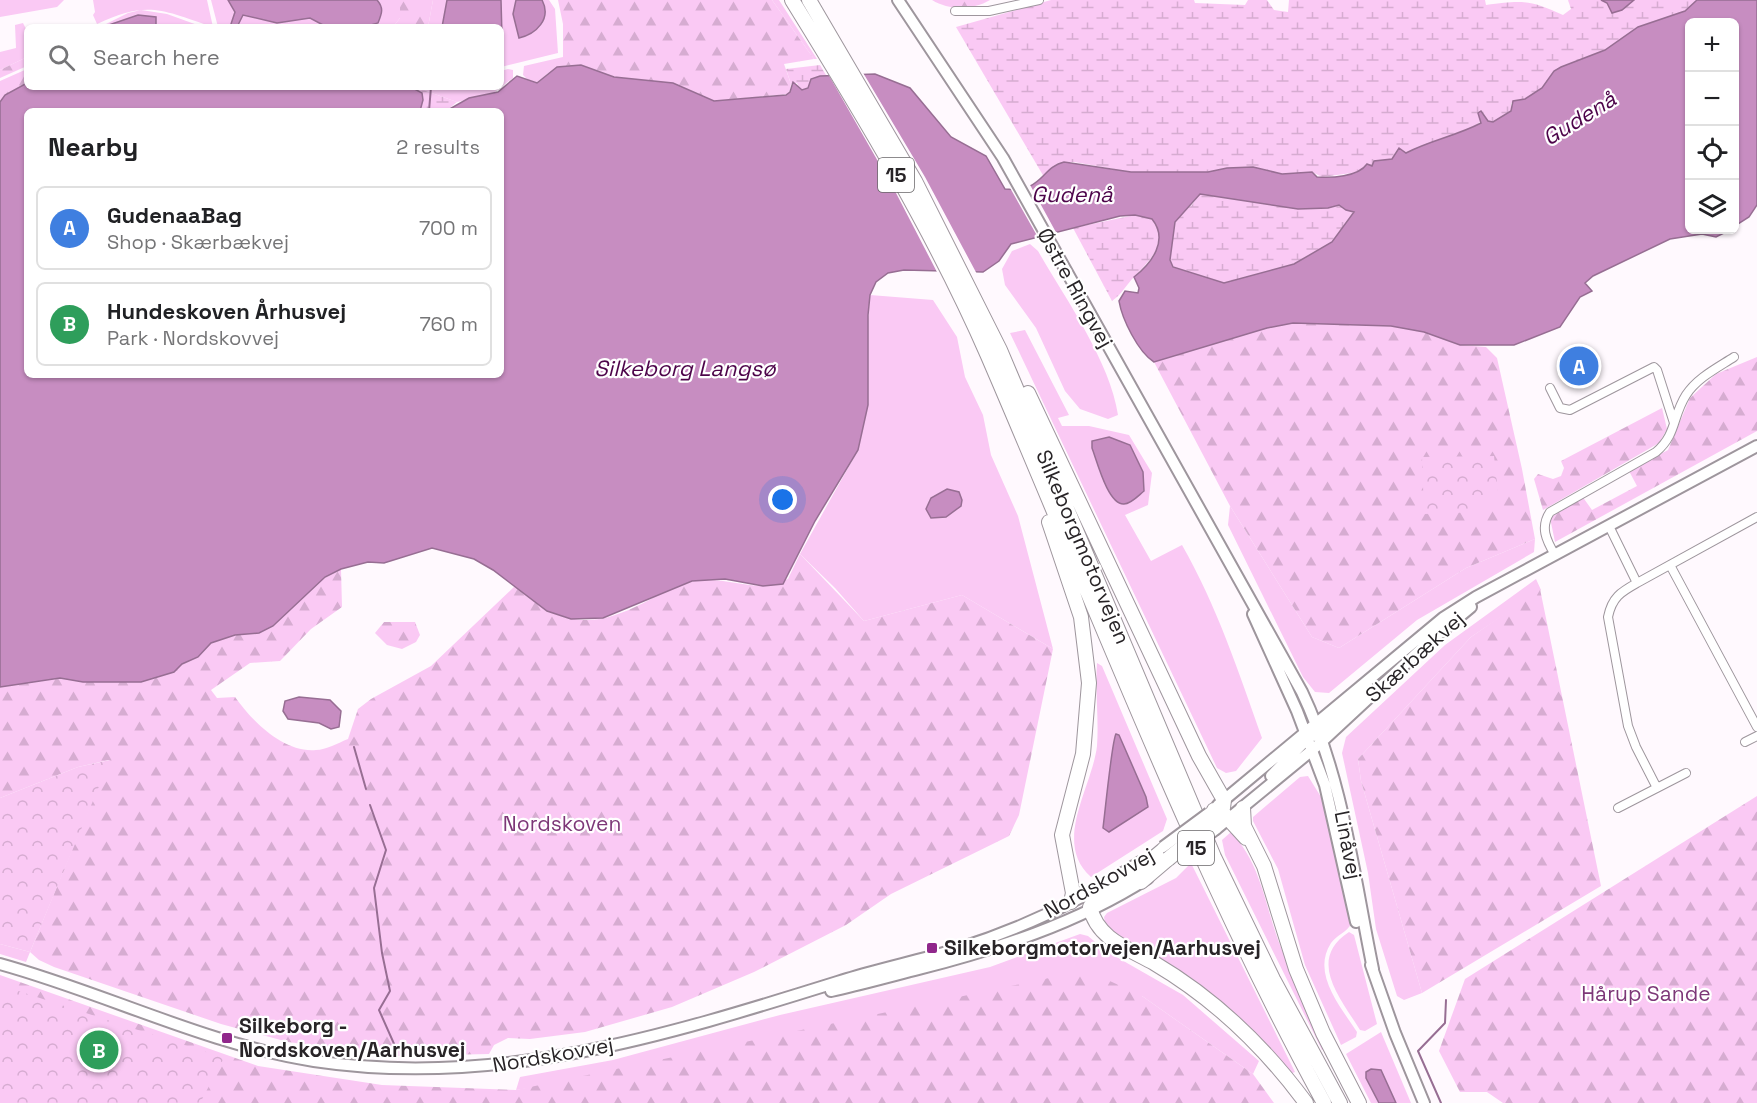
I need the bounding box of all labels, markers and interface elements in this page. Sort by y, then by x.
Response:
map controls [1685,18,1739,234]
button: + [1685,18,1739,72]
search box [24,24,504,90]
icon: search [45,41,78,74]
text: Search here [93,43,220,71]
button: − [1685,72,1739,126]
water label: Gudenå [1537,84,1621,151]
button: locate [1685,126,1739,180]
text: Nearby [48,130,138,164]
text: 2 results [396,134,480,160]
road number: 15 [878,158,914,192]
water label: Gudenå [1031,180,1113,208]
button: layers [1685,180,1739,234]
text: GudenaaBag [107,201,242,229]
text: A [63,215,76,241]
text: 700 m [419,215,478,241]
street label: Østre Ringvej [1031,223,1120,353]
text: Shop · Skærbækvej [107,229,289,255]
text: Hundeskoven Århusvej [107,297,346,325]
text: B [63,311,76,337]
text: 760 m [419,311,478,337]
text: Park · Nordskovvej [107,325,279,351]
pin: A [1560,344,1598,388]
water label: Silkeborg Langsø [594,354,777,382]
street label: Silkeborgmotorvejen [1030,446,1137,648]
your location [768,485,797,514]
street label: Skærbækvej [1360,605,1470,708]
street label: Linåvej [1329,808,1368,882]
park label: Nordskoven [503,810,621,837]
road number: 15 [1178,831,1214,865]
street label: Nordskovvej [1039,841,1159,924]
place label: Silkeborgmotorvejen/Aarhusvej [944,934,1261,961]
marker: Silkeborgmotorvejen/Aarhusvej [925,941,939,955]
park label: Hårup Sande [1581,980,1711,1007]
place label: Silkeborg - Nordskoven/Aarhusvej [239,1012,465,1063]
pin: B [80,1028,118,1072]
marker: Silkeborg - Nordskoven/Aarhusvej [220,1031,234,1045]
street label: Nordskovvej [490,1031,615,1078]

